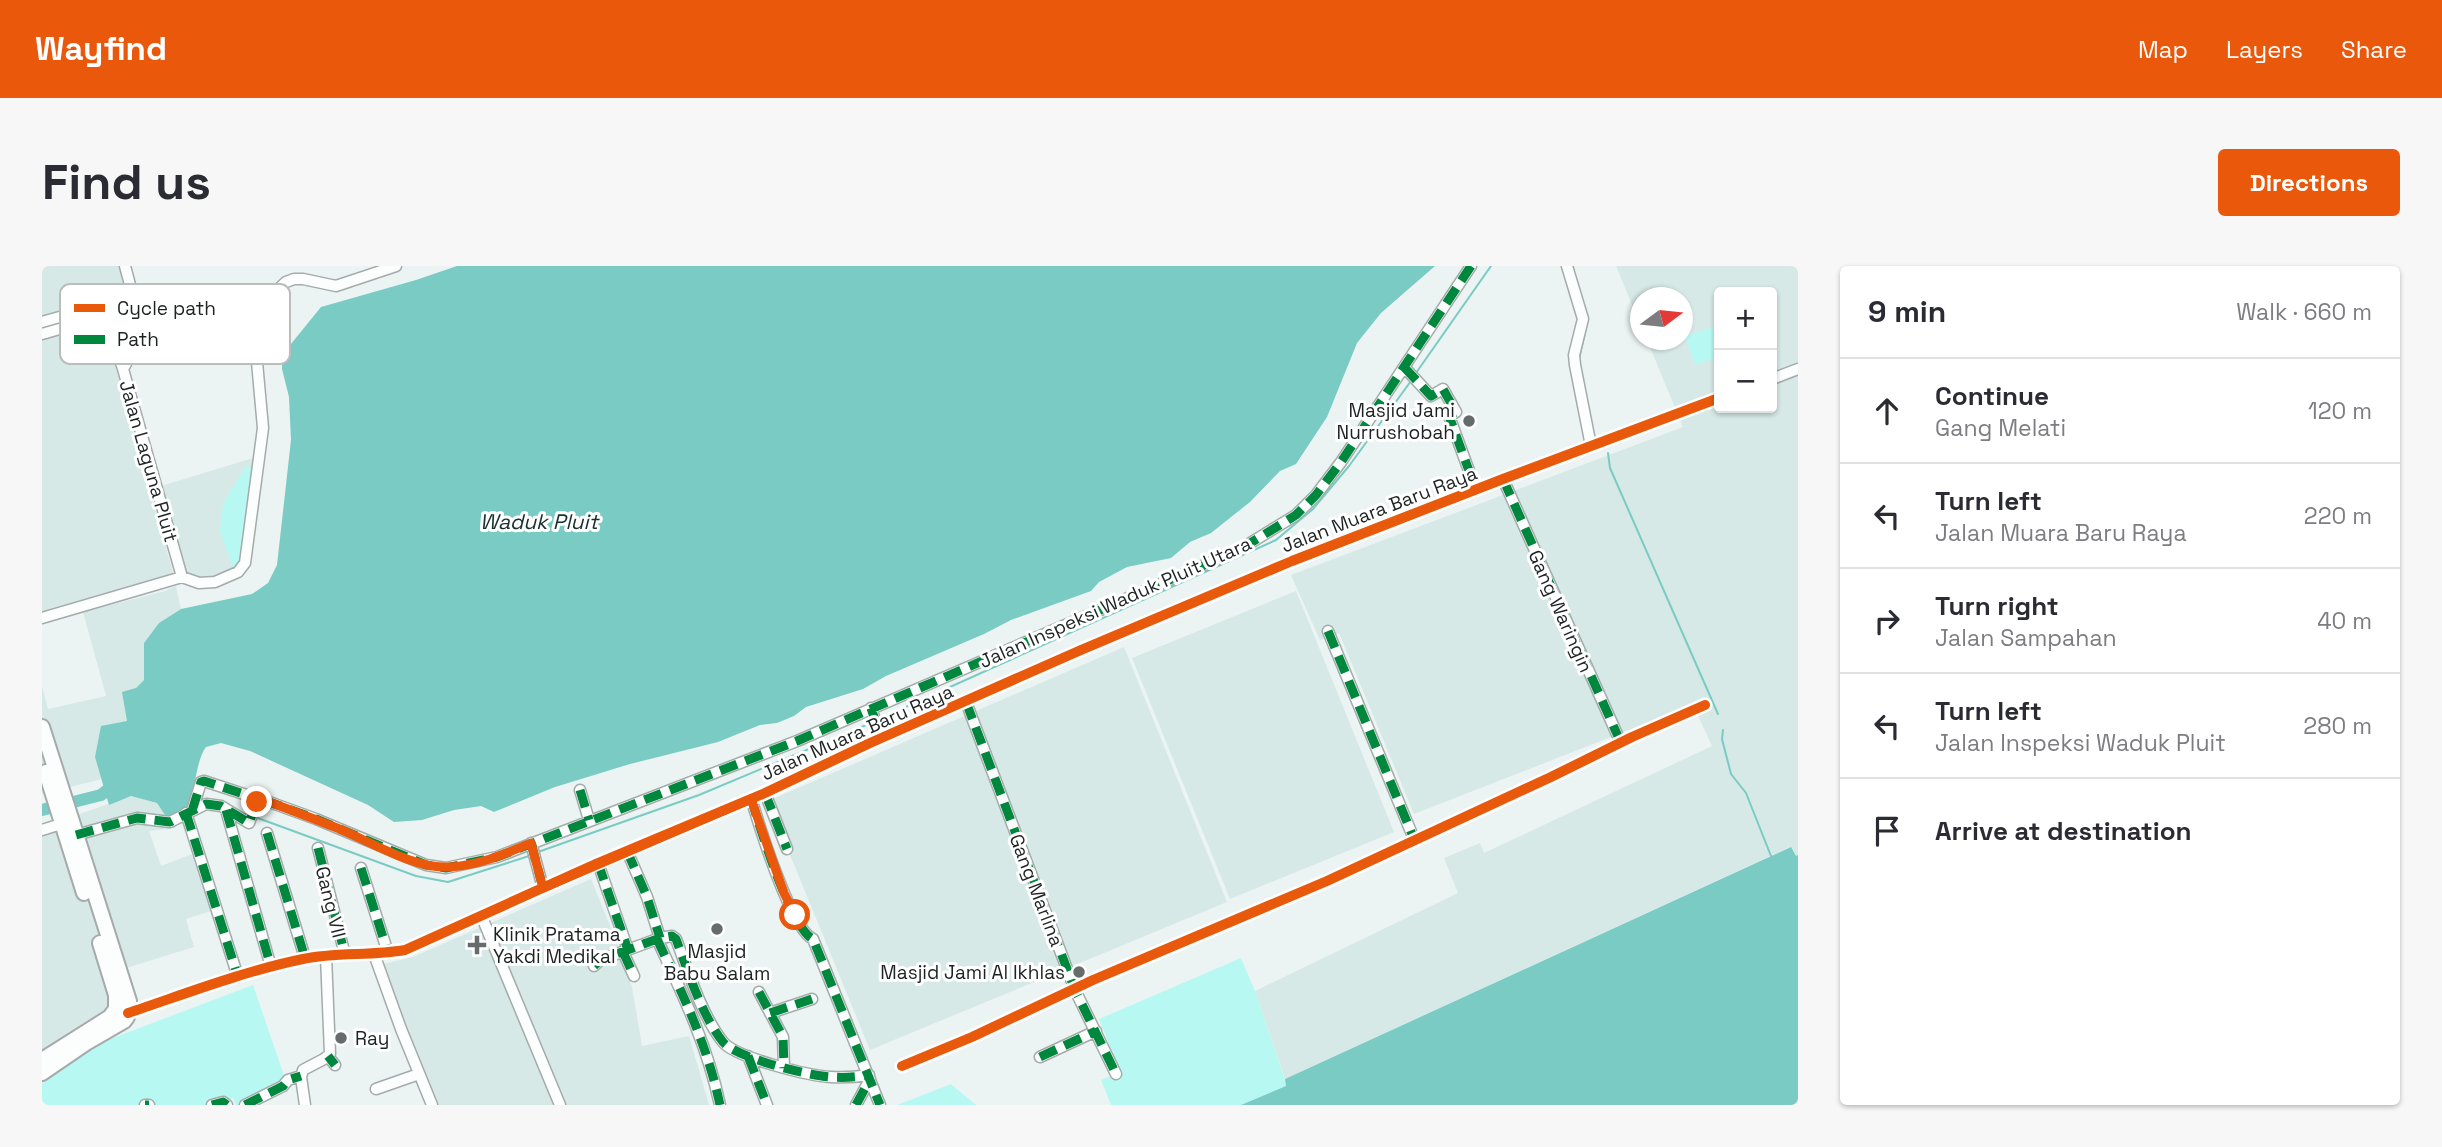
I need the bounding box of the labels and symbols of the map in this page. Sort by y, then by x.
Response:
legend [60,284,290,364]
north arrow [1630,287,1693,350]
text: Cycle path [117,296,216,321]
text: Path [117,327,159,352]
street label: Jalan Laguna Pluit [113,377,184,545]
place label: Masjid Jami Nurrushobah [1337,398,1455,445]
marker: Masjid Jami Nurrushobah [1461,413,1477,429]
street label: Jalan Muara Baru Raya [1278,461,1481,558]
water label: Waduk Pluit [480,508,601,535]
street label: Jalan Inspeksi Waduk Pluit Utara [975,531,1255,674]
street label: Gang Waringin [1522,546,1599,676]
street label: Jalan Muara Baru Raya [757,679,957,786]
route end [241,786,272,817]
street label: Gang Marlina [1004,830,1069,950]
street label: Gang VII [310,864,351,941]
route start [779,899,810,930]
marker: Masjid Babu Salam [709,921,725,937]
place label: Klinik Pratama Yakdi Medikal [493,922,621,969]
marker: Klinik Pratama Yakdi Medikal [467,935,487,955]
place label: Masjid Babu Salam [664,939,770,986]
place label: Masjid Jami Al Ikhlas [880,960,1065,985]
marker: Masjid Jami Al Ikhlas [1071,964,1087,980]
place label: Ray [355,1026,389,1051]
marker: Ray [333,1030,349,1046]

